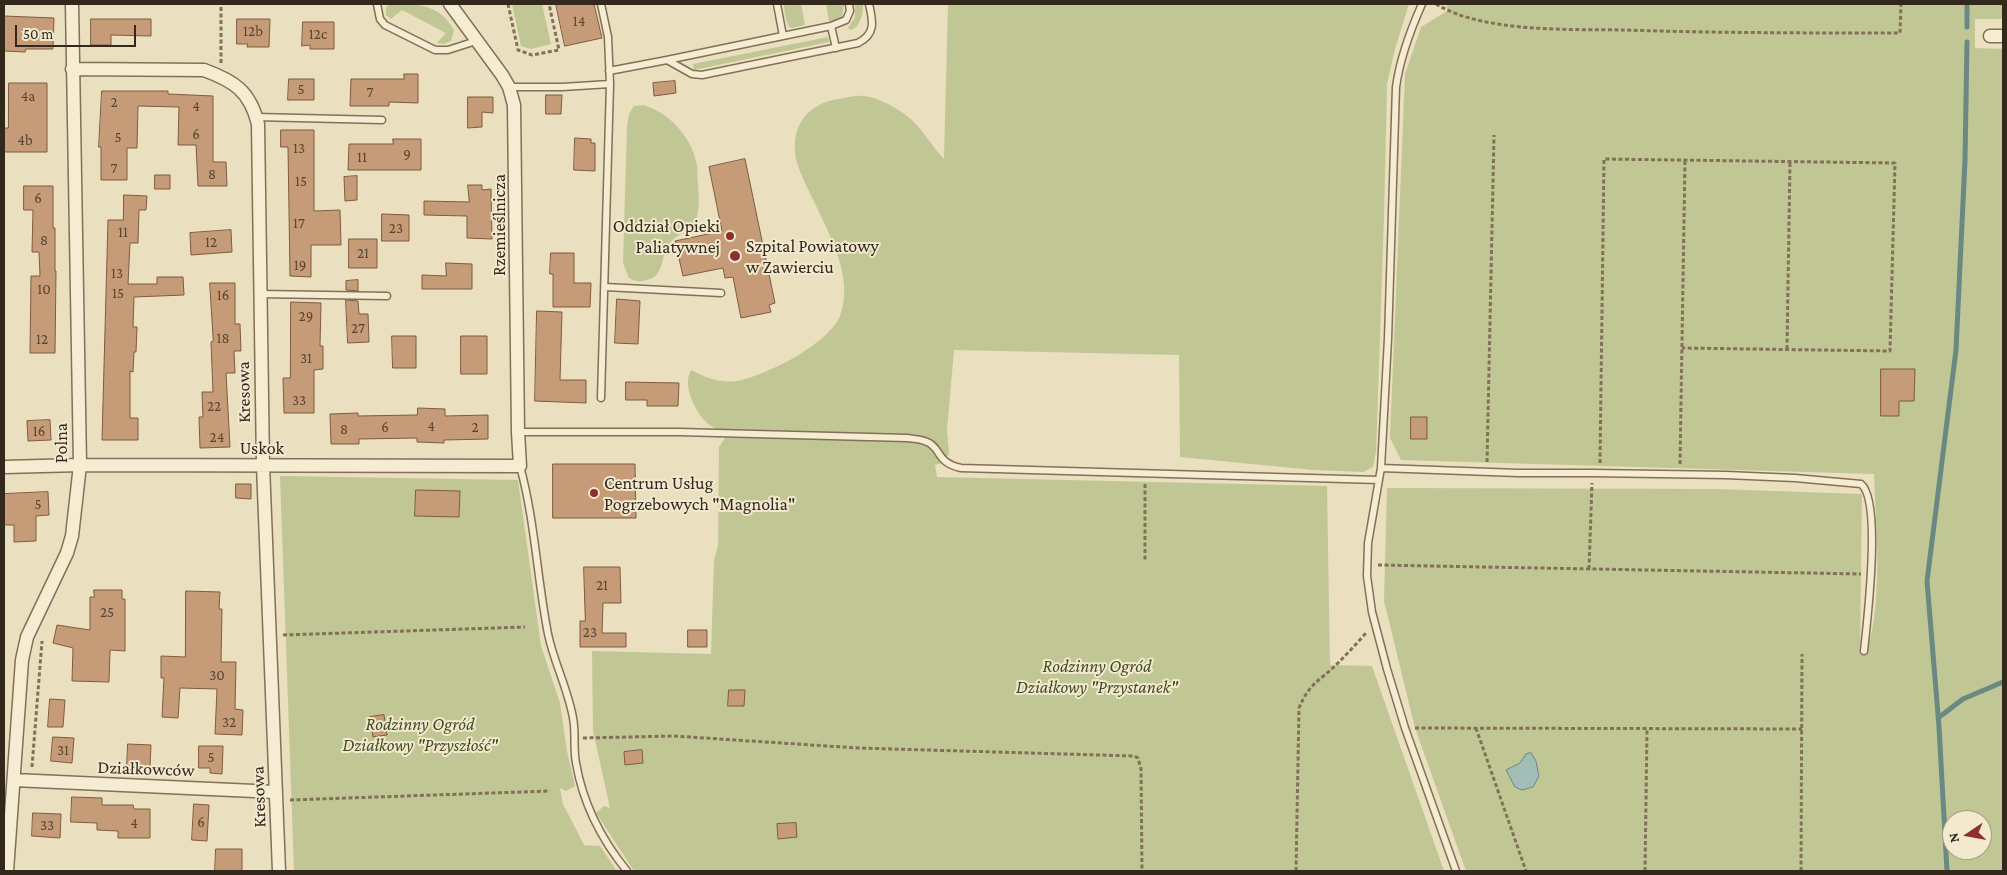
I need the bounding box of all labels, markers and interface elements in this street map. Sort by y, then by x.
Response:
house number: 14 [573,12,585,30]
scale bar [18,15,139,47]
house number: 12b [243,22,263,40]
house number: 12c [309,25,327,43]
text: 50 m [23,26,53,42]
house number: 5 [297,80,305,98]
house number: 7 [367,83,373,101]
house number: 4a [21,87,35,105]
house number: 2 [110,93,118,111]
house number: 4 [192,97,200,115]
house number: 6 [192,125,200,143]
house number: 5 [114,128,122,146]
house number: 4b [17,131,33,149]
house number: 13 [293,139,305,157]
house number: 9 [403,145,411,163]
house number: 11 [357,148,367,166]
house number: 7 [111,159,117,177]
house number: 8 [208,165,216,183]
house number: 15 [295,172,307,190]
street label: Rzemieślnicza [488,174,510,276]
house number: 6 [34,189,42,207]
house number: 17 [293,214,305,232]
place label: Oddział Opieki Paliatywnej [613,215,720,258]
house number: 23 [389,219,403,237]
house number: 11 [118,223,128,241]
marker: Oddział Opieki Paliatywnej [724,230,736,242]
house number: 8 [40,231,48,249]
house number: 12 [205,233,217,251]
place label: Szpital Powiatowy w Zawierciu [746,235,879,278]
house number: 21 [357,244,369,262]
marker: Szpital Powiatowy w Zawierciu [728,249,742,263]
house number: 19 [294,256,306,274]
house number: 13 [111,264,123,282]
house number: 10 [37,280,51,298]
house number: 15 [112,284,124,302]
house number: 16 [217,286,229,304]
house number: 29 [299,307,313,325]
house number: 27 [351,319,365,337]
house number: 18 [216,329,230,347]
house number: 12 [36,330,48,348]
house number: 31 [300,349,312,367]
street label: Kresowa [233,361,255,423]
house number: 33 [292,391,306,409]
house number: 22 [207,397,221,415]
house number: 4 [427,417,435,435]
house number: 6 [381,418,389,436]
house number: 2 [471,418,479,436]
house number: 8 [340,420,348,438]
house number: 16 [33,422,45,440]
street label: Polna [50,423,72,463]
house number: 24 [210,428,224,446]
street label: Uskok [240,437,284,459]
place label: Centrum Usług Pogrzebowych "Magnolia" [604,472,795,514]
marker: Centrum Usług Pogrzebowych "Magnolia" [588,487,600,499]
house number: 5 [34,495,42,513]
house number: 21 [596,576,608,594]
house number: 25 [100,603,114,621]
house number: 23 [583,623,597,641]
park label: Rodzinny Ogród Działkowy "Przystanek" [1016,655,1178,698]
house number: 30 [209,666,225,684]
house number: 32 [222,713,236,731]
park label: Rodzinny Ogród Działkowy "Przyszłość" [342,713,498,756]
house number: 31 [57,741,69,759]
house number: 5 [207,748,215,766]
street label: Działkowców [97,757,195,781]
street label: Kresowa [247,766,271,828]
north arrow [1942,810,1992,860]
house number: 6 [197,813,205,831]
house number: 4 [130,814,138,832]
house number: 33 [40,816,54,834]
text: N [1944,832,1962,844]

